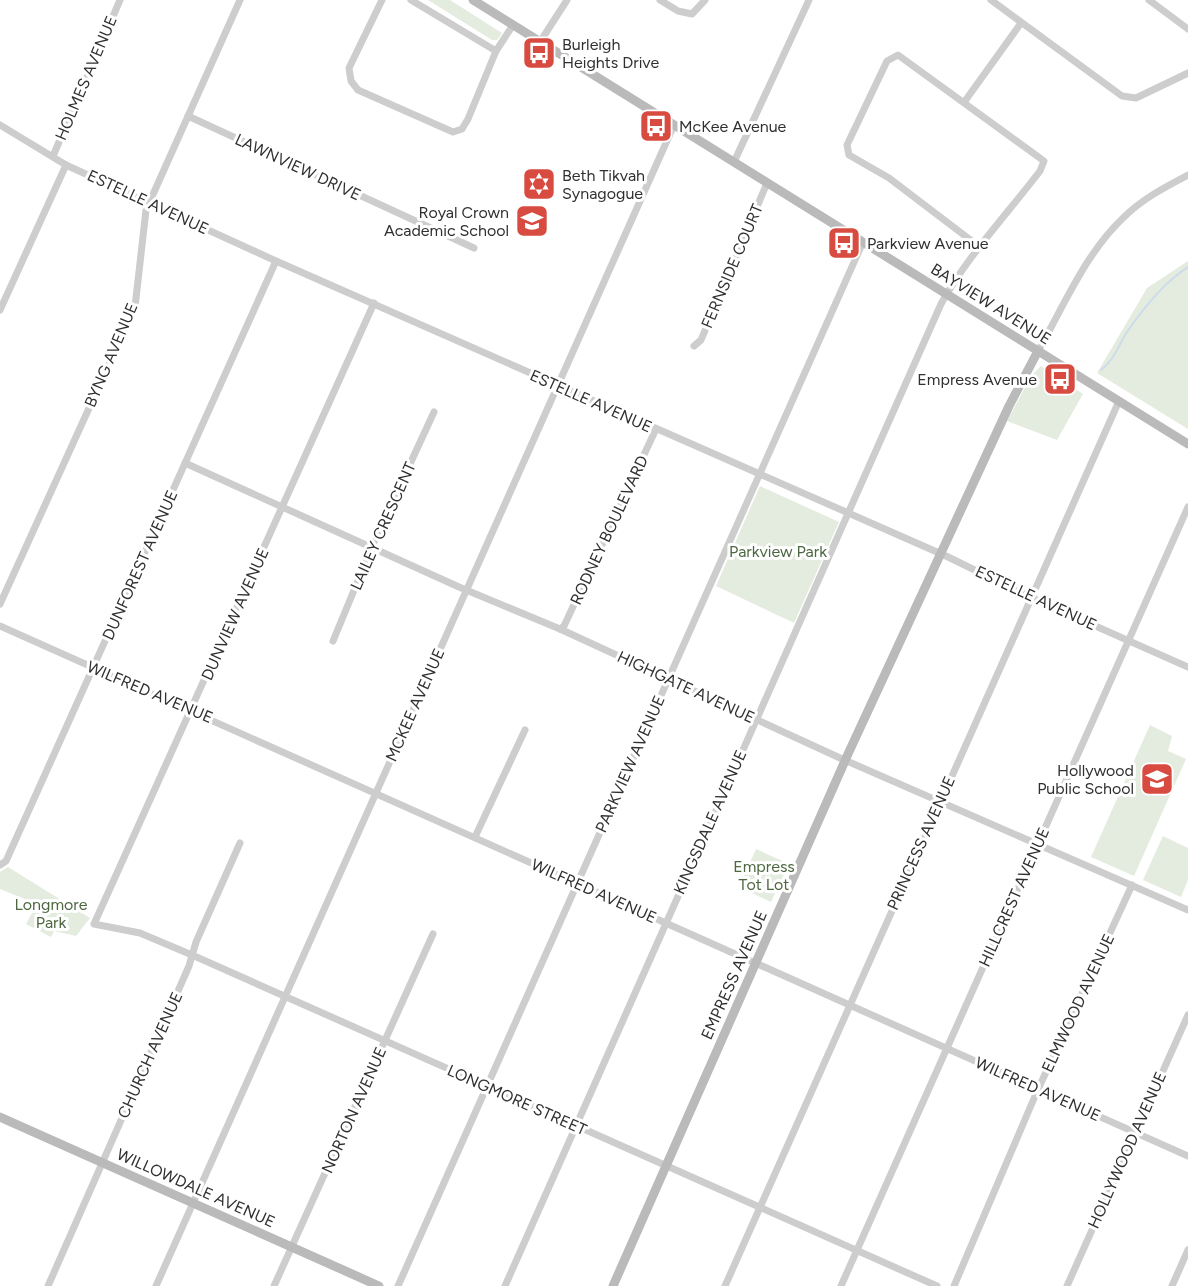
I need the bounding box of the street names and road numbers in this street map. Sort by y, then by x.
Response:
street label: HOLMES AVENUE [51,13,121,143]
street label: LAWNVIEW DRIVE [232,130,364,204]
street label: ESTELLE AVENUE [84,166,212,238]
street label: FERNSIDE COURT [697,201,767,331]
street label: BAYVIEW AVENUE [927,259,1055,349]
street label: BYNG AVENUE [80,300,142,410]
street label: ESTELLE AVENUE [527,366,655,436]
street label: RODNEY BOULEVARD [566,452,652,608]
street label: LAILEY CRESCENT [346,459,420,593]
street label: DUNFOREST AVENUE [98,487,182,643]
street label: DUNVIEW AVENUE [197,545,273,683]
street label: ESTELLE AVENUE [972,562,1100,634]
street label: MCKEE AVENUE [382,646,448,764]
street label: HIGHGATE AVENUE [614,647,758,727]
street label: WILFRED AVENUE [84,657,216,727]
street label: PARKVIEW AVENUE [591,693,669,835]
street label: KINGSDALE AVENUE [670,747,750,897]
street label: PRINCESS AVENUE [883,773,959,913]
street label: HILLCREST AVENUE [975,824,1053,970]
street label: WILFRED AVENUE [528,855,660,927]
street label: EMPRESS AVENUE [697,908,771,1042]
street label: ELMWOOD AVENUE [1038,931,1118,1075]
street label: CHURCH AVENUE [114,989,186,1121]
street label: NORTON AVENUE [318,1044,390,1176]
street label: WILFRED AVENUE [972,1053,1104,1125]
street label: LONGMORE STREET [444,1061,590,1139]
street label: HOLLYWOOD AVENUE [1084,1069,1170,1231]
street label: WILLOWDALE AVENUE [114,1145,278,1231]

